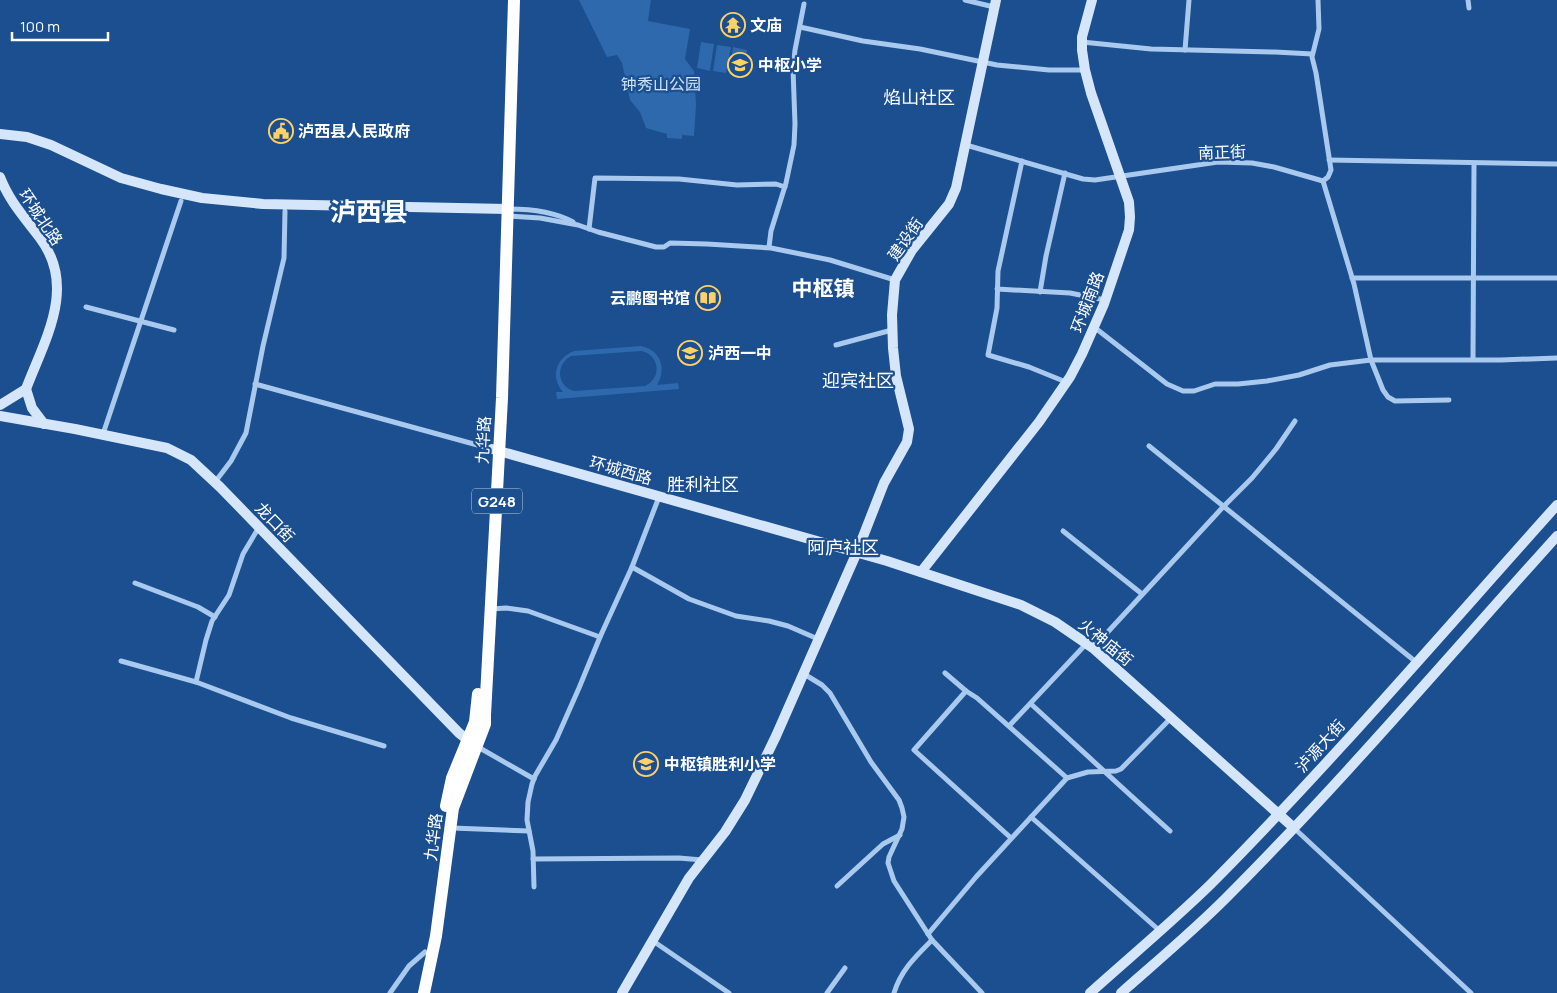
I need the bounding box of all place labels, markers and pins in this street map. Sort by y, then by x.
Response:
temple icon: 文庙 [720,12,746,38]
place label: 文庙 [750,14,782,36]
school or university icon: 中枢小学 [727,52,753,78]
place label: 中枢小学 [758,54,822,76]
public building icon: 泸西县人民政府 [268,118,294,144]
place label: 泸西县人民政府 [298,120,410,142]
library icon: 云鹏图书馆 [695,285,721,311]
place label: 云鹏图书馆 [610,287,690,309]
school or university icon: 泸西一中 [677,340,703,366]
place label: 泸西一中 [708,342,772,364]
school or university icon: 中枢镇胜利小学 [633,751,659,777]
place label: 中枢镇胜利小学 [664,753,776,775]

